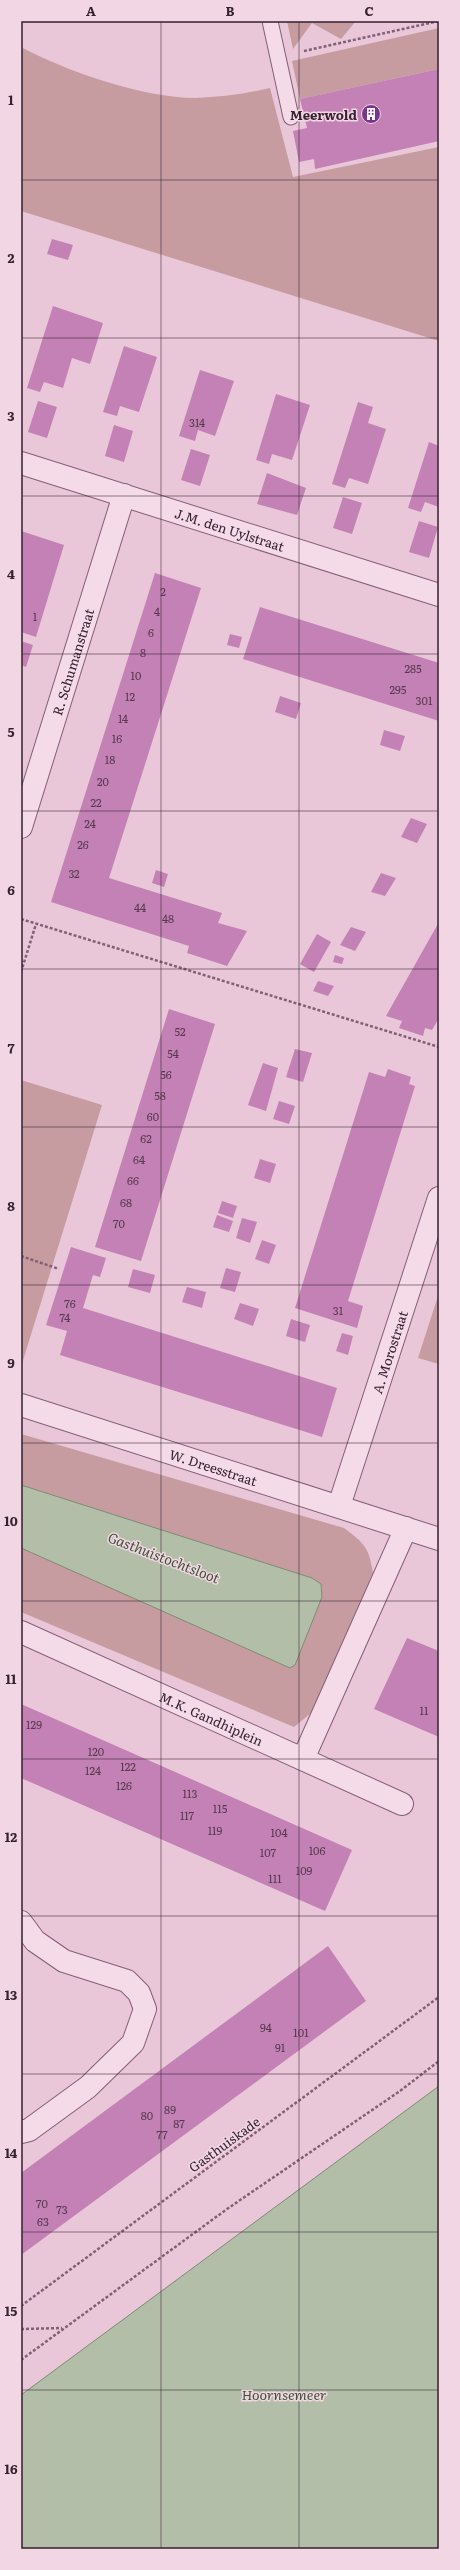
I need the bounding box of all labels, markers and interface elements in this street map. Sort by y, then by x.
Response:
text: A [86,1,96,20]
text: B [226,1,235,20]
text: C [364,1,374,20]
text: 1 [8,90,14,109]
building icon: Meerwold [360,103,382,125]
place label: Meerwold [290,105,357,124]
text: 2 [8,248,15,267]
text: 3 [7,406,15,425]
house number: 314 [189,414,205,430]
street label: J.M. den Uylstraat [173,503,288,555]
text: 4 [7,564,15,583]
house number: 2 [160,583,166,599]
house number: 4 [154,603,160,619]
street label: R. Schumanstraat [47,605,98,718]
house number: 1 [33,608,38,624]
house number: 6 [148,624,154,640]
house number: 8 [140,644,146,660]
house number: 285 [404,660,422,676]
house number: 10 [131,667,141,683]
house number: 295 [390,681,407,697]
house number: 12 [125,688,135,704]
house number: 301 [416,692,433,708]
house number: 14 [118,710,128,726]
text: 5 [7,722,15,741]
house number: 16 [112,730,122,746]
house number: 18 [105,751,115,767]
house number: 20 [97,773,109,789]
house number: 22 [90,794,102,810]
house number: 24 [84,815,96,831]
house number: 26 [77,836,89,852]
house number: 32 [68,865,80,881]
text: 6 [7,880,15,899]
house number: 44 [134,899,146,915]
house number: 48 [162,910,174,926]
house number: 52 [174,1023,186,1039]
text: 7 [7,1038,15,1057]
house number: 54 [167,1045,179,1061]
house number: 56 [160,1066,172,1082]
house number: 58 [154,1087,166,1103]
house number: 60 [147,1108,159,1124]
house number: 62 [140,1130,152,1146]
house number: 64 [133,1151,145,1167]
house number: 66 [127,1172,139,1188]
house number: 68 [120,1194,132,1210]
text: 8 [7,1196,15,1215]
house number: 70 [113,1215,125,1231]
house number: 76 [64,1295,76,1311]
house number: 31 [333,1302,344,1318]
street label: A. Morostraat [367,1307,412,1396]
house number: 74 [60,1309,70,1325]
text: 9 [7,1353,15,1372]
street label: W. Dreesstraat [167,1444,260,1490]
text: 10 [4,1511,18,1530]
water label: Gasthuistochtsloot [105,1527,223,1588]
text: 11 [6,1669,17,1688]
street label: M.K. Gandhiplein [157,1686,267,1750]
house number: 11 [420,1702,429,1718]
house number: 129 [26,1716,42,1732]
house number: 120 [88,1743,104,1759]
house number: 122 [120,1758,136,1774]
house number: 124 [85,1762,101,1778]
house number: 126 [116,1777,132,1793]
house number: 113 [183,1785,197,1801]
house number: 115 [213,1800,228,1816]
house number: 117 [180,1807,195,1823]
house number: 119 [208,1822,223,1838]
house number: 104 [271,1824,287,1840]
text: 12 [5,1827,17,1846]
house number: 106 [309,1842,325,1858]
house number: 107 [260,1844,277,1860]
house number: 109 [296,1862,313,1878]
house number: 111 [268,1870,282,1886]
text: 13 [5,1985,17,2004]
house number: 94 [260,2019,272,2035]
house number: 101 [293,2024,309,2040]
house number: 91 [275,2039,286,2055]
house number: 89 [164,2101,176,2117]
house number: 80 [141,2107,153,2123]
street label: Gasthuiskade [185,2112,264,2176]
house number: 87 [173,2115,185,2131]
house number: 77 [156,2126,168,2142]
text: 14 [5,2143,18,2162]
house number: 70 [36,2195,48,2211]
house number: 73 [56,2201,68,2217]
house number: 63 [37,2213,49,2229]
text: 15 [5,2301,17,2320]
water label: Hoornsemeer [241,2384,327,2404]
text: 16 [5,2459,18,2478]

